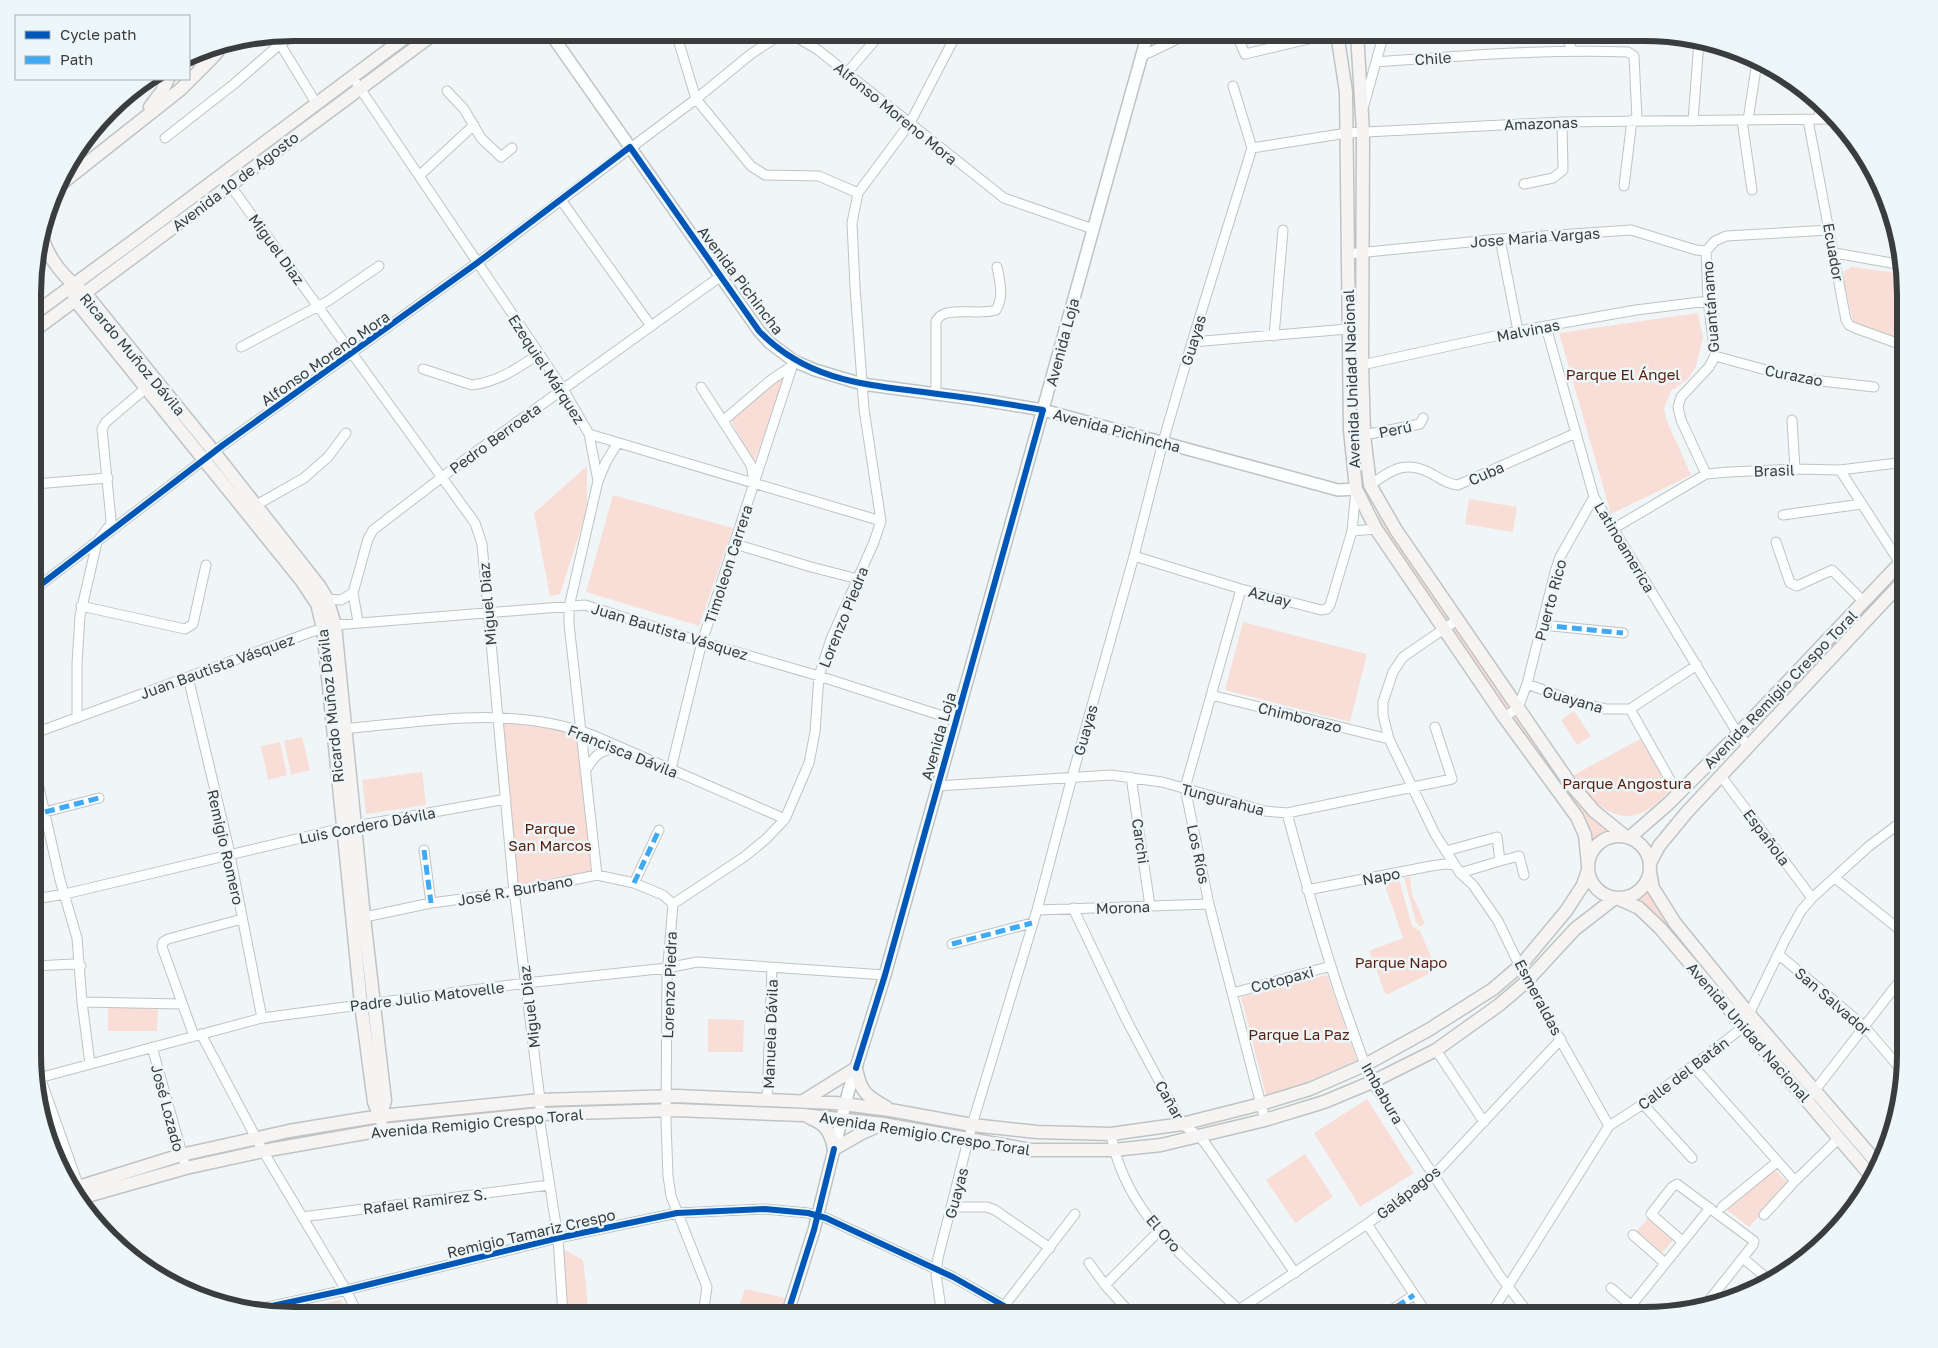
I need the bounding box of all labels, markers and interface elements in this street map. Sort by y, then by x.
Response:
legend [15,15,190,80]
text: Cycle path [60,25,136,43]
street label: Chile [1414,48,1452,68]
text: Path [60,50,93,68]
street label: Alfonso Moreno Mora [831,58,961,168]
street label: Amazonas [1504,113,1578,133]
street label: Avenida 10 de Agosto [168,128,302,234]
street label: Miguel Diaz [245,210,309,288]
street label: Ecuador [1820,221,1848,283]
street label: Avenida Pichincha [694,222,788,338]
street label: Jose Maria Vargas [1469,223,1601,251]
street label: Guantánamo [1698,261,1722,353]
street label: Ricardo Muñoz Dávila [76,289,190,419]
street label: Avenida Unidad Nacional [1339,289,1363,469]
street label: Avenida Loja [1042,296,1082,388]
street label: Alfonso Moreno Mora [257,307,393,409]
street label: Ezequiel Márquez [505,311,589,427]
street label: Guayas [1177,312,1209,368]
street label: Malvinas [1495,315,1561,345]
street label: Curazao [1764,361,1824,389]
park label: Parque El Ángel [1566,365,1680,383]
street label: Pedro Berroeta [446,399,544,477]
street label: Avenida Pichincha [1051,404,1183,456]
street label: Perú [1377,417,1413,441]
street label: Cuba [1465,457,1507,489]
street label: Brasil [1753,460,1795,480]
street label: Latinoamerica [1591,499,1659,595]
street label: Timoleon Carrera [700,502,756,626]
street label: Puerto Rico [1530,557,1570,643]
street label: Miguel Diaz [474,561,500,646]
street label: Lorenzo Piedra [815,564,871,670]
street label: Azuay [1247,582,1294,610]
street label: Juan Bautista Vásquez [589,599,751,664]
street label: Avenida Remigio Crespo Toral [1699,606,1861,772]
street label: Ricardo Muñoz Dávila [313,628,347,784]
street label: Juan Bautista Vásquez [137,630,297,702]
street label: Guayana [1541,682,1605,716]
street label: Avenida Loja [917,690,959,782]
street label: Chimborazo [1256,698,1344,736]
street label: Guayas [1069,702,1101,758]
street label: Francisca Dávila [565,721,681,781]
park label: Parque Angostura [1562,774,1692,792]
street label: Tungurahua [1179,779,1267,819]
street label: Remigio Romero [204,788,248,906]
street label: Luis Cordero Dávila [297,803,437,847]
street label: Española [1740,805,1794,869]
street label: Carchi [1129,817,1153,865]
park label: Parque San Marcos [508,819,592,854]
street label: Los Ríos [1184,823,1214,885]
street label: Napo [1361,864,1401,888]
street label: José R. Burbano [456,871,574,909]
street label: Morona [1096,897,1150,917]
street label: Lorenzo Piedra [658,931,680,1039]
park label: Parque Napo [1355,953,1447,971]
street label: Esmeraldas [1511,956,1567,1038]
street label: Avenida Unidad Nacional [1683,959,1815,1106]
street label: Cotopaxi [1249,962,1315,996]
street label: San Salvador [1792,963,1875,1039]
street label: Miguel Diaz [515,964,543,1049]
street label: Padre Julio Matovelle [349,978,505,1014]
street label: Manuela Dávila [759,979,781,1089]
park label: Parque La Paz [1248,1025,1350,1043]
street label: Calle del Batán [1634,1033,1732,1113]
street label: Imbabura [1358,1059,1408,1127]
street label: José Lozado [148,1062,188,1154]
street label: Cañar [1152,1077,1188,1123]
street label: Avenida Remigio Crespo Toral [370,1105,584,1141]
street label: Avenida Remigio Crespo Toral [818,1107,1032,1159]
street label: Galápagos [1372,1161,1444,1223]
street label: Guayas [941,1165,971,1221]
street label: Rafael Ramirez S. [362,1184,488,1218]
street label: Remigio Tamariz Crespo [445,1205,617,1261]
street label: El Oro [1143,1211,1185,1255]

